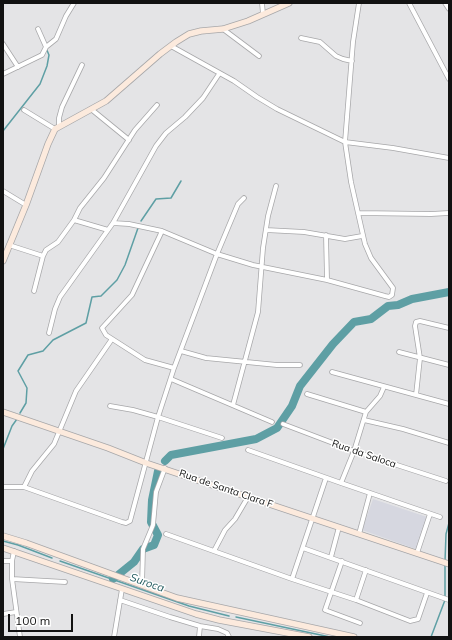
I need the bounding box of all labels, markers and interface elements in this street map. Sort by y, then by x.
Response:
street label: Rua da Saloca [330,437,398,471]
street label: Rua de Santa Clara F [177,467,275,511]
water label: Suroca [128,571,166,595]
scale bar [10,606,75,632]
text: 100 m [15,613,50,628]

